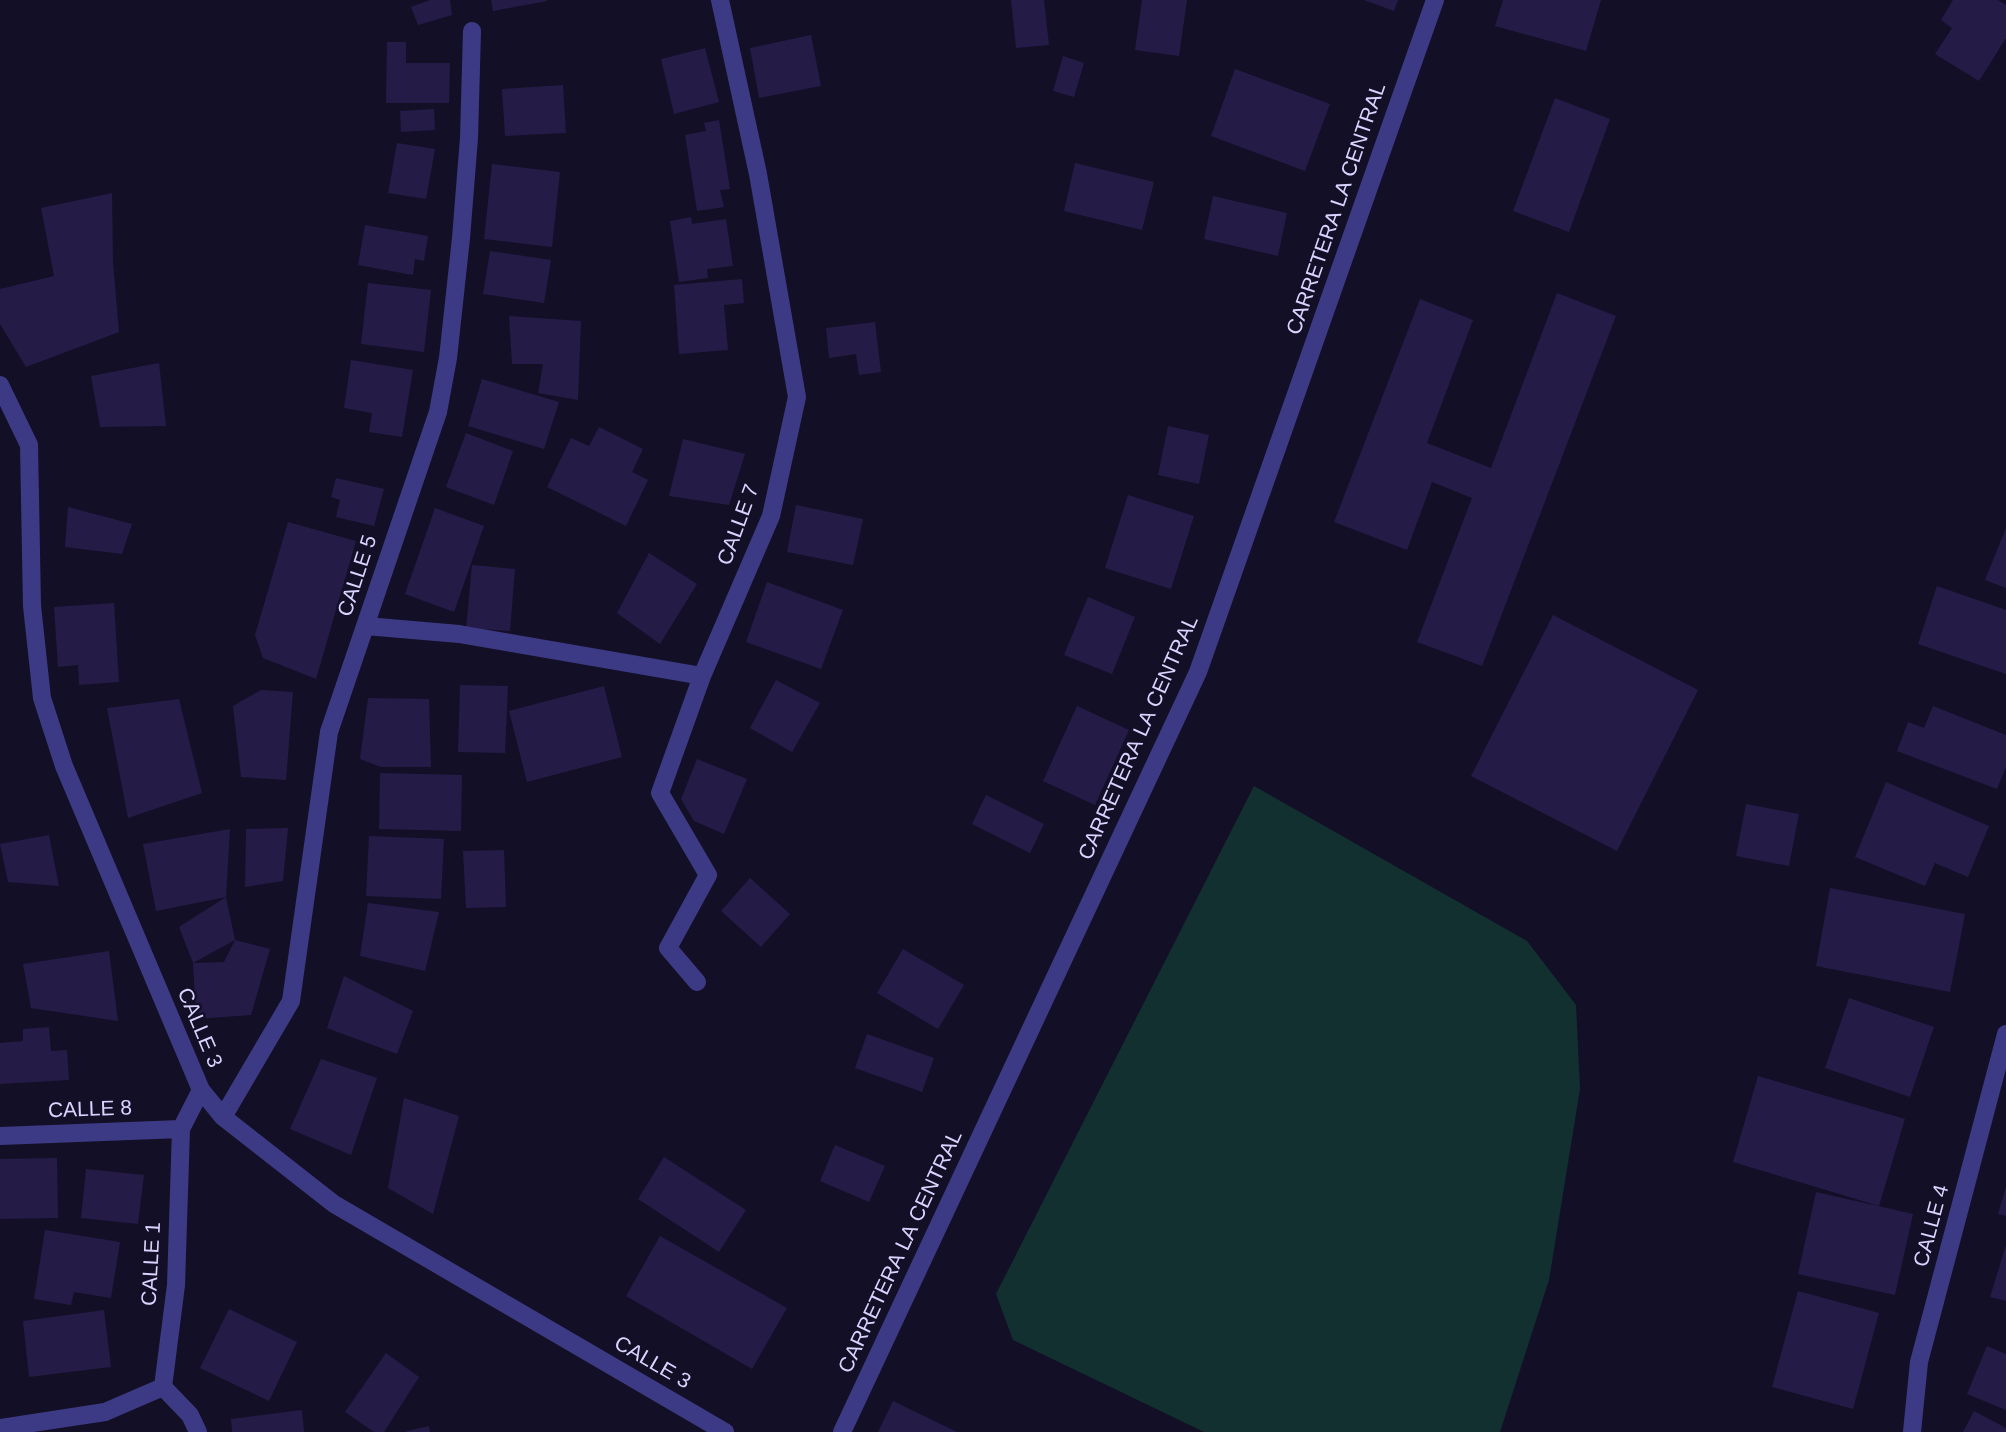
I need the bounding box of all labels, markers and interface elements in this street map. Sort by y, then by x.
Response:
street label: CARRETERA LA CENTRAL [1282,80,1392,338]
street label: CALLE 7 [713,481,765,569]
street label: CALLE 5 [333,532,383,620]
street label: CARRETERA LA CENTRAL [1074,612,1204,864]
street label: CALLE 3 [171,984,227,1072]
street label: CALLE 8 [48,1096,132,1124]
street label: CARRETERA LA CENTRAL [834,1127,968,1377]
street label: CALLE 4 [1909,1182,1955,1270]
street label: CALLE 1 [137,1221,167,1307]
street label: CALLE 3 [609,1331,695,1395]

